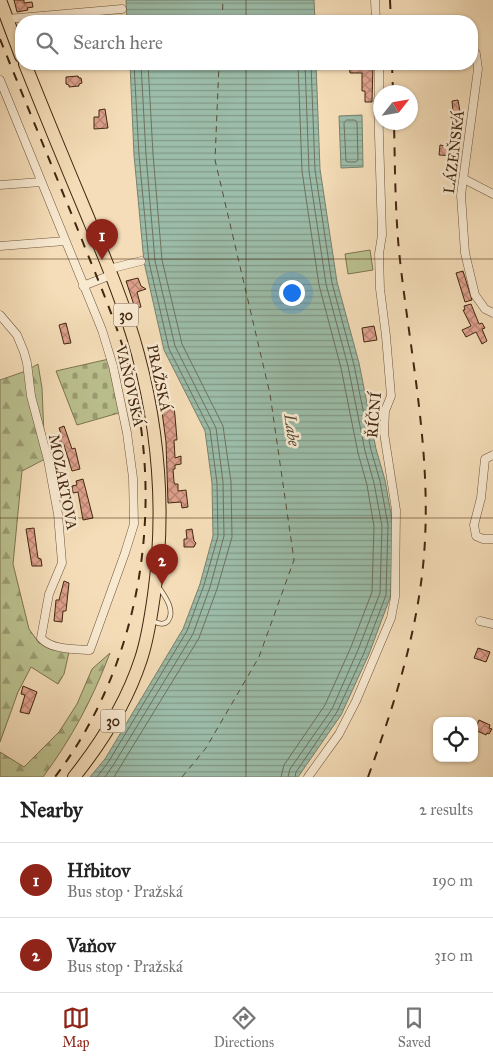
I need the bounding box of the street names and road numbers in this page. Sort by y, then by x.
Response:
street label: LÁZEŇSKÁ [439,109,468,195]
road number: 30 [114,304,138,326]
street label: VAŇOVSKÁ [112,342,149,428]
street label: PRAŽSKÁ [143,343,176,413]
street label: ŘÍČNÍ [362,391,385,439]
street label: MOZARTOVA [45,432,81,532]
road number: 30 [100,709,126,732]

